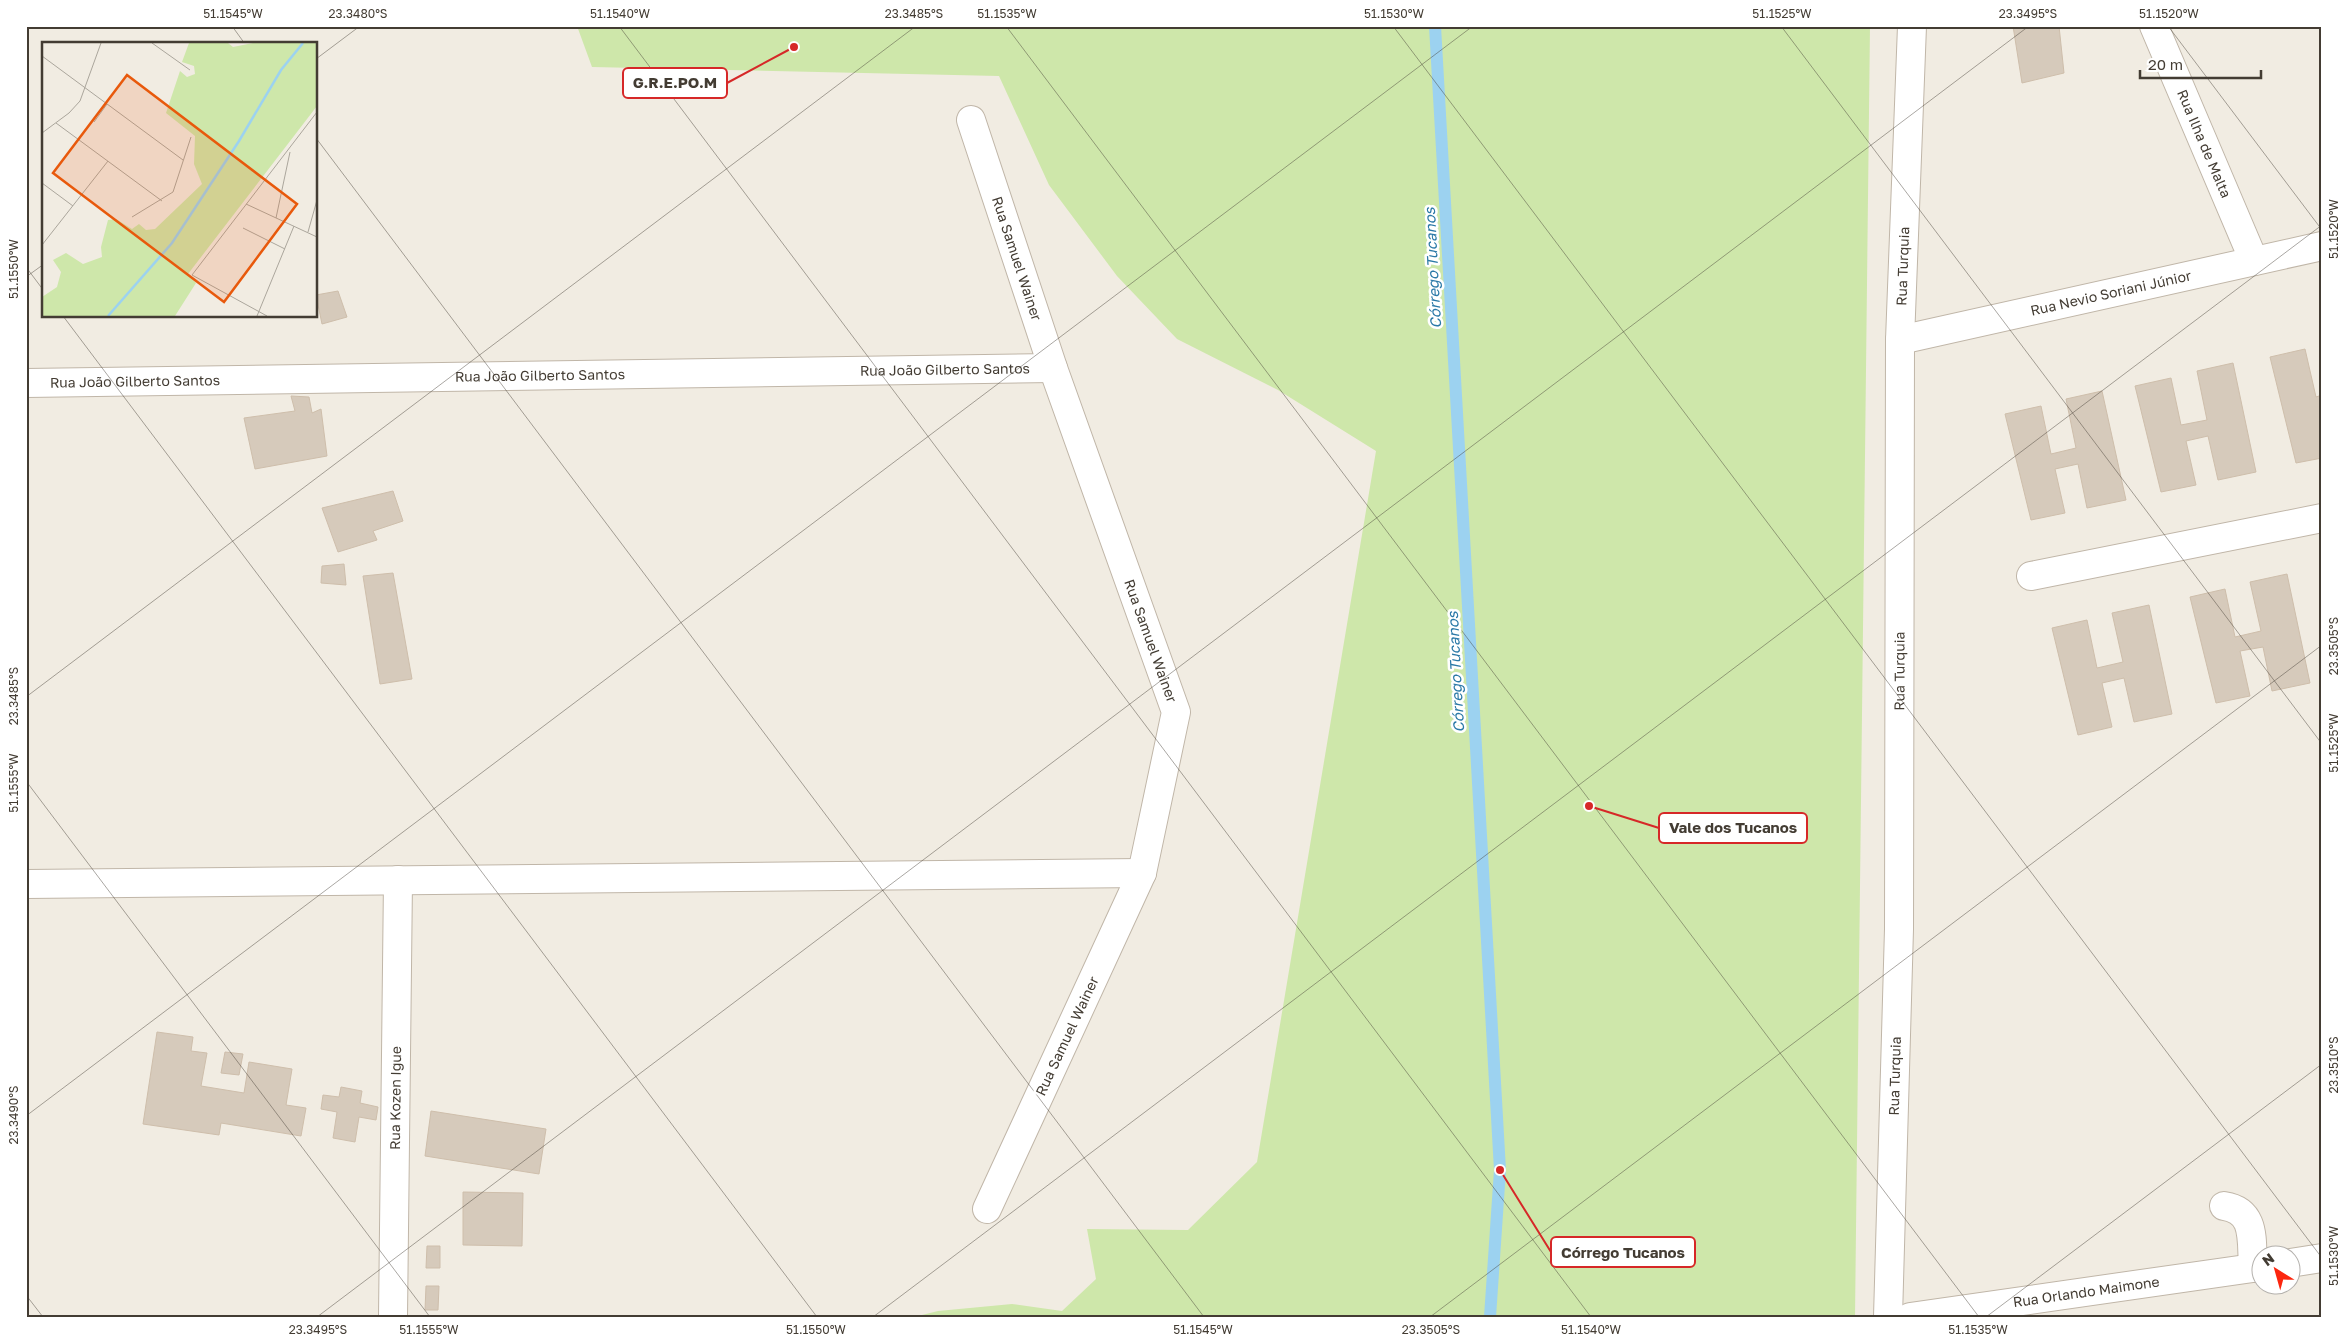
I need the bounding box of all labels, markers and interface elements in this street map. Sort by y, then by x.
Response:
text: 51.1545°W [203,6,263,21]
text: 23.3480°S [328,6,388,21]
text: 51.1540°W [590,6,651,21]
text: 23.3485°S [885,6,944,21]
text: 51.1535°W [977,6,1037,21]
text: 51.1530°W [1364,6,1424,21]
text: 51.1525°W [1752,6,1812,21]
text: 23.3495°S [1999,6,2058,21]
text: 51.1520°W [2139,6,2199,21]
inset map [42,42,318,318]
scale bar [2140,48,2262,80]
text: 20 m [2148,55,2183,73]
callout: G.R.E.PO.M [623,68,727,98]
text: G.R.E.PO.M [633,73,717,91]
street label: Rua Ilha de Malta [2174,87,2235,200]
street label: Rua Samuel Wainer [989,194,1046,323]
text: 51.1520°W [2326,199,2341,259]
water label: Córrego Tucanos [1420,206,1445,329]
street label: Rua Turquia [1892,226,1912,306]
text: 51.1550°W [6,239,21,299]
street label: Rua Nevio Soriani Júnior [2029,266,2193,319]
street label: Rua João Gilberto Santos [860,359,1030,379]
street label: Rua João Gilberto Santos [455,365,625,385]
street label: Rua João Gilberto Santos [50,371,220,391]
street label: Rua Samuel Wainer [1121,577,1181,705]
water label: Córrego Tucanos [1443,610,1468,733]
text: 23.3505°S [2326,617,2341,675]
street label: Rua Turquia [1890,632,1908,711]
text: 23.3485°S [6,666,21,725]
text: 51.1525°W [2326,713,2341,773]
text: 51.1555°W [6,753,21,813]
callout: Vale dos Tucanos [1659,813,1807,843]
text: Vale dos Tucanos [1669,818,1797,836]
street label: Rua Samuel Wainer [1031,973,1102,1098]
street label: Rua Turquia [1885,1036,1904,1116]
text: 23.3510°S [2326,1036,2341,1094]
street label: Rua Kozen Igue [386,1046,404,1150]
text: 23.3490°S [6,1085,21,1144]
text: 51.1530°W [2326,1226,2341,1286]
callout: Córrego Tucanos [1551,1237,1695,1267]
text: Córrego Tucanos [1561,1243,1685,1261]
north arrow [2250,1246,2300,1296]
text: N [2259,1249,2277,1269]
street label: Rua Orlando Maimone [2012,1272,2161,1310]
text: 23.3495°S [289,1322,348,1337]
text: 51.1555°W [399,1322,459,1337]
text: 51.1550°W [786,1322,846,1337]
text: 51.1545°W [1173,1322,1233,1337]
text: 23.3505°S [1402,1322,1460,1337]
text: 51.1540°W [1561,1322,1622,1337]
text: 51.1535°W [1948,1322,2008,1337]

